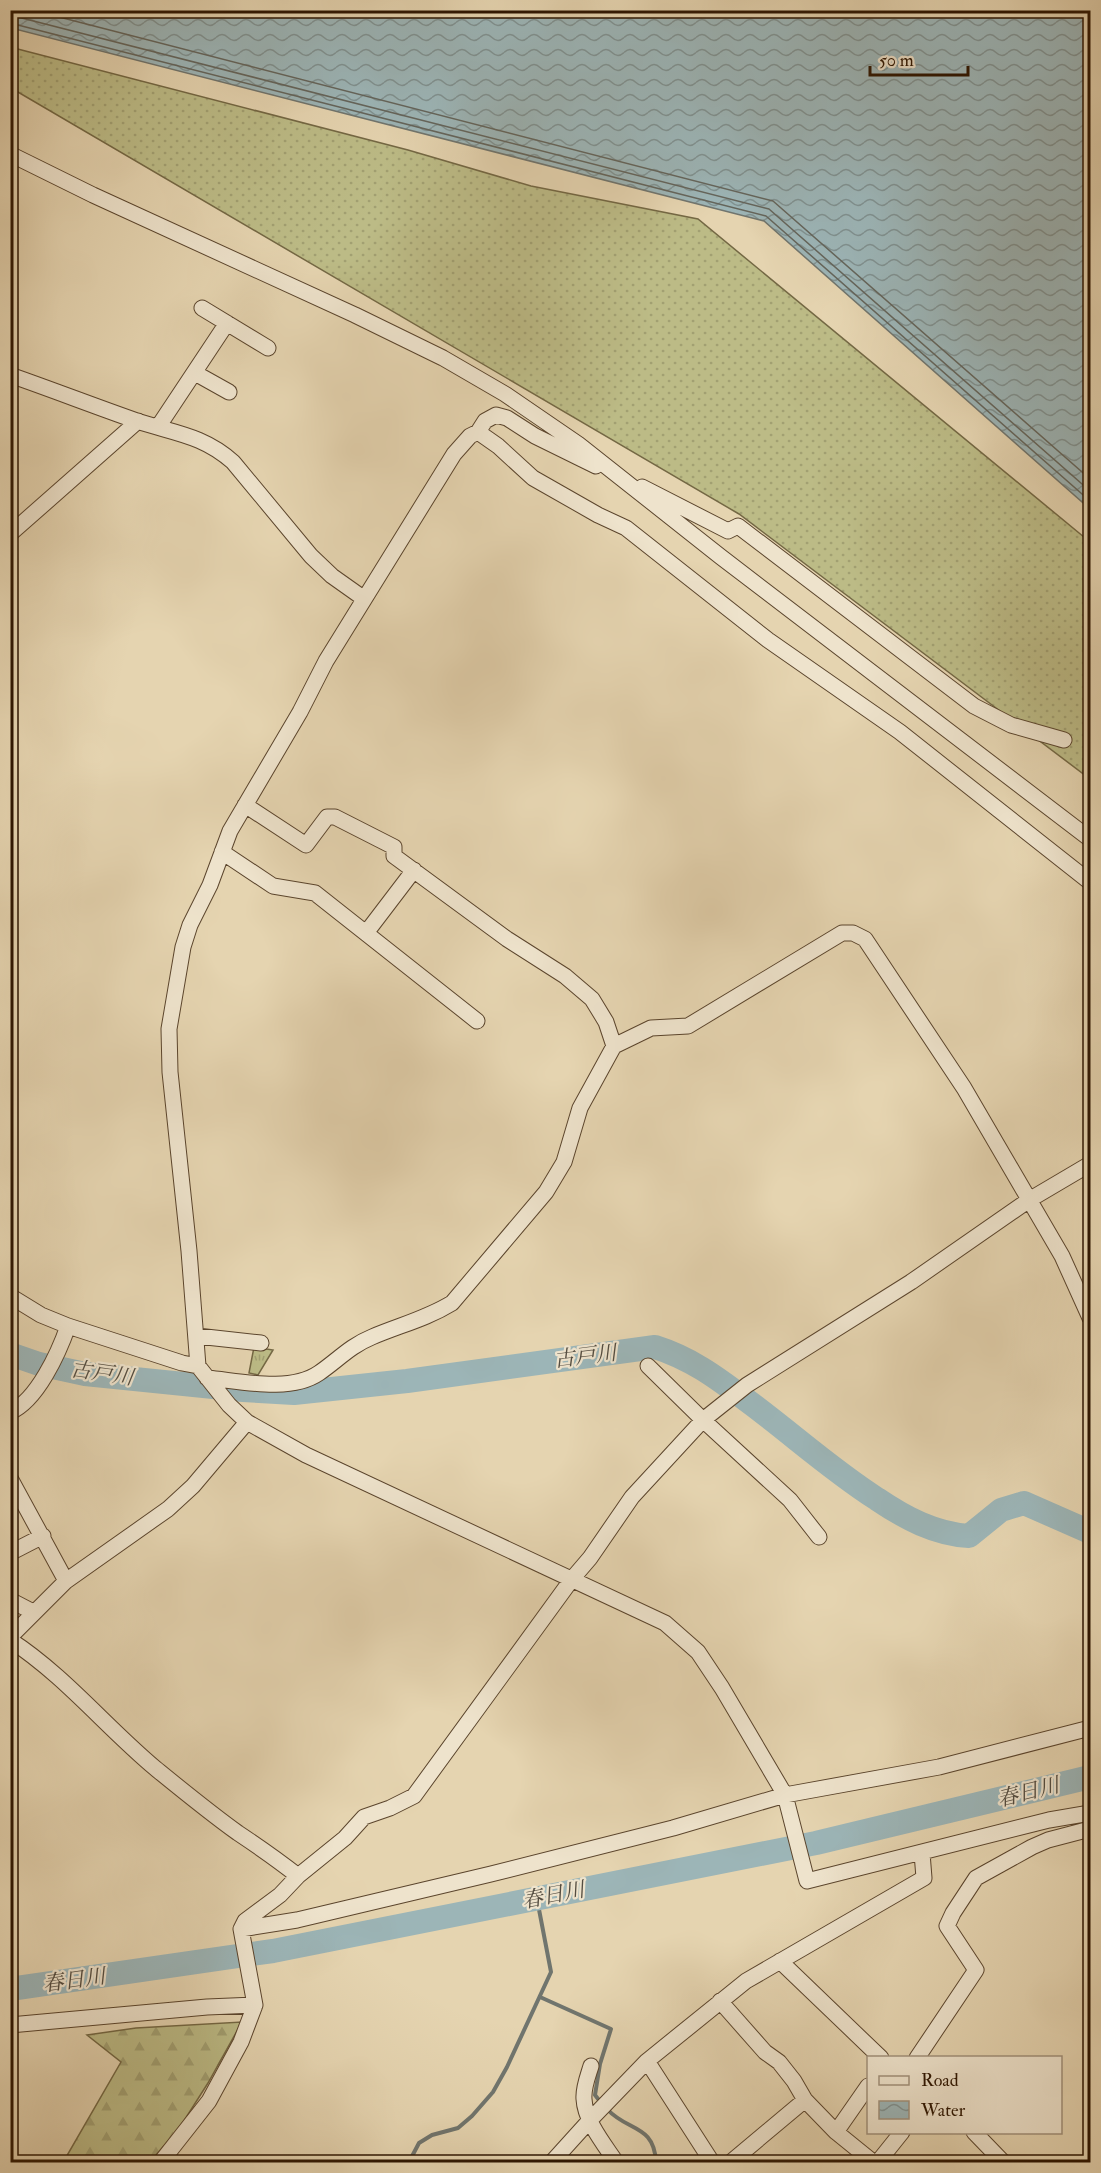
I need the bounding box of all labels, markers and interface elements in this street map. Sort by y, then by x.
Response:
scale bar [870,39,968,77]
text: 50 m [879,49,914,72]
water label: 古戸川 [552,1339,620,1374]
water label: 古戸川 [69,1356,137,1392]
water label: 春日川 [994,1771,1064,1813]
water label: 春日川 [520,1876,589,1915]
water label: 春日川 [41,1962,109,1998]
legend [867,2056,1062,2134]
text: Road [921,2069,959,2092]
text: Water [920,2099,965,2122]

